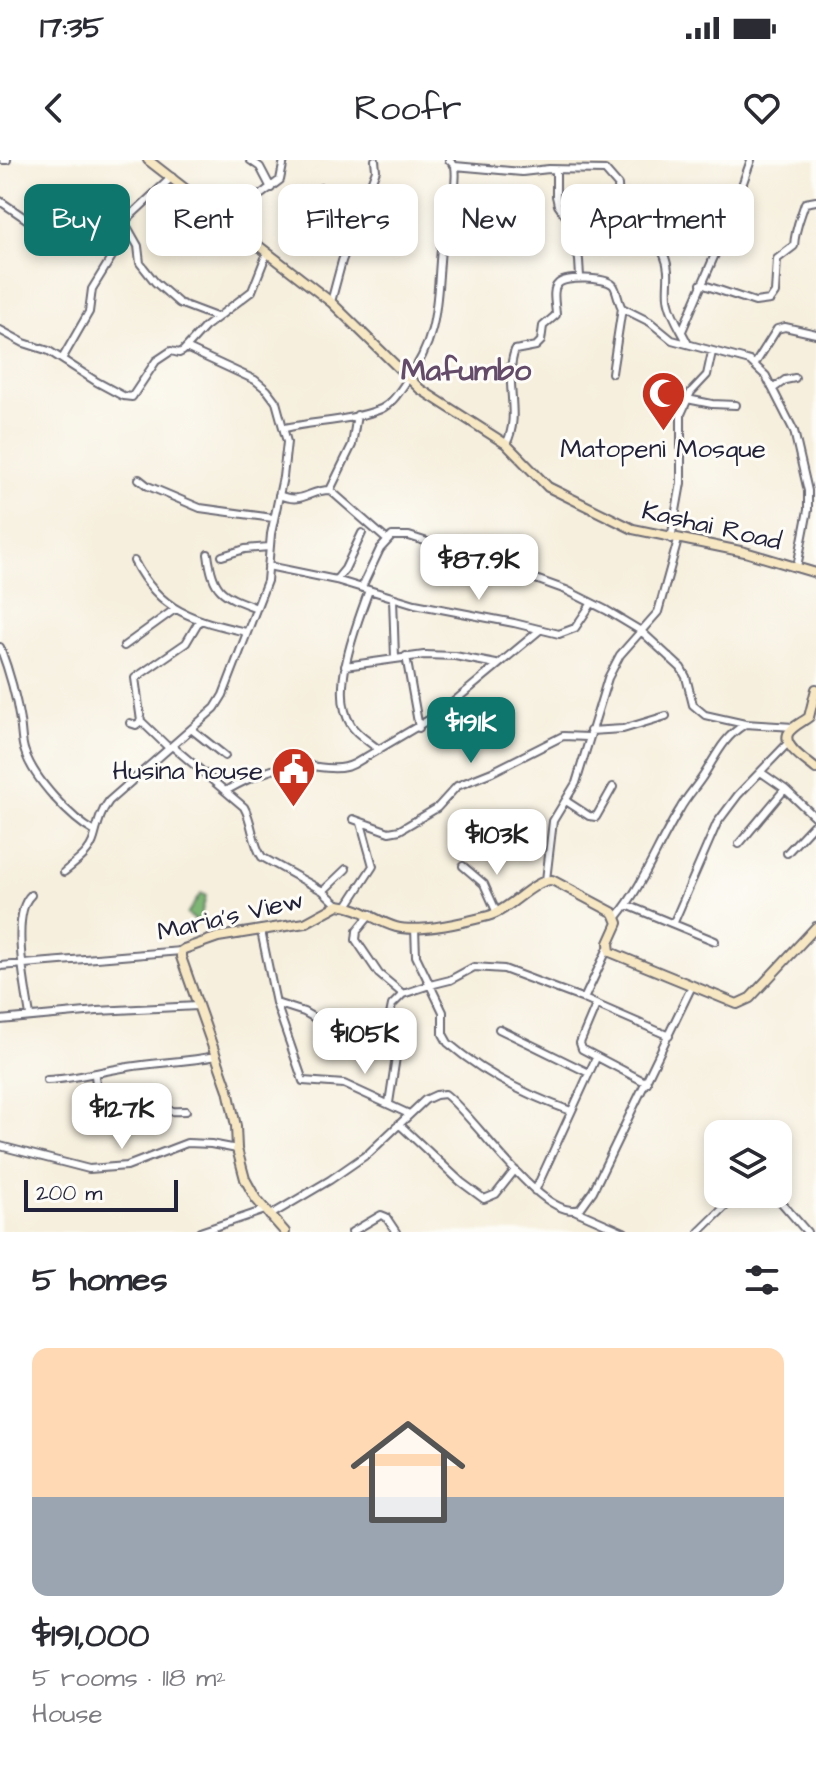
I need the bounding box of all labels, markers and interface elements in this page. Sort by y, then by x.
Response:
text: 17:35 [40,7,104,49]
text: Roofr [354,83,462,134]
icon: back [32,86,76,130]
icon: heart [740,86,784,130]
chip: Buy [24,184,130,256]
chip: Rent [146,184,262,256]
chip: Filters [278,184,418,256]
chip: New [434,184,545,256]
chip: Apartment [561,184,754,256]
district label: Mafumbo [401,350,531,392]
mosque icon: Matopeni Mosque [639,369,687,432]
place label: Matopeni Mosque [560,431,766,467]
street label: Kashai Road [638,492,785,560]
pin: $87.9K [414,534,544,602]
text: $87.9K [438,542,520,578]
pin: $191K [415,697,527,765]
text: $191K [445,705,497,741]
public building icon: Husina house [270,746,318,809]
place label: Husina house [113,753,263,789]
pin: $103K [441,809,553,877]
text: $103K [465,817,529,853]
street label: Maria's View [153,882,307,950]
pin: $105K [309,1008,421,1076]
text: $105K [331,1016,399,1052]
pin: $127K [66,1083,178,1151]
text: $127K [90,1091,154,1127]
map controls [704,1120,792,1208]
button: layers [704,1120,792,1208]
scale bar [24,1176,178,1212]
text: 200 m [36,1178,102,1209]
text: 5 homes [32,1256,168,1304]
icon: filters [740,1258,784,1302]
icon: home [336,1400,480,1544]
text: $191,000 [32,1612,149,1660]
text: 5 rooms · 118 m² [32,1660,226,1696]
text: House [32,1696,103,1732]

